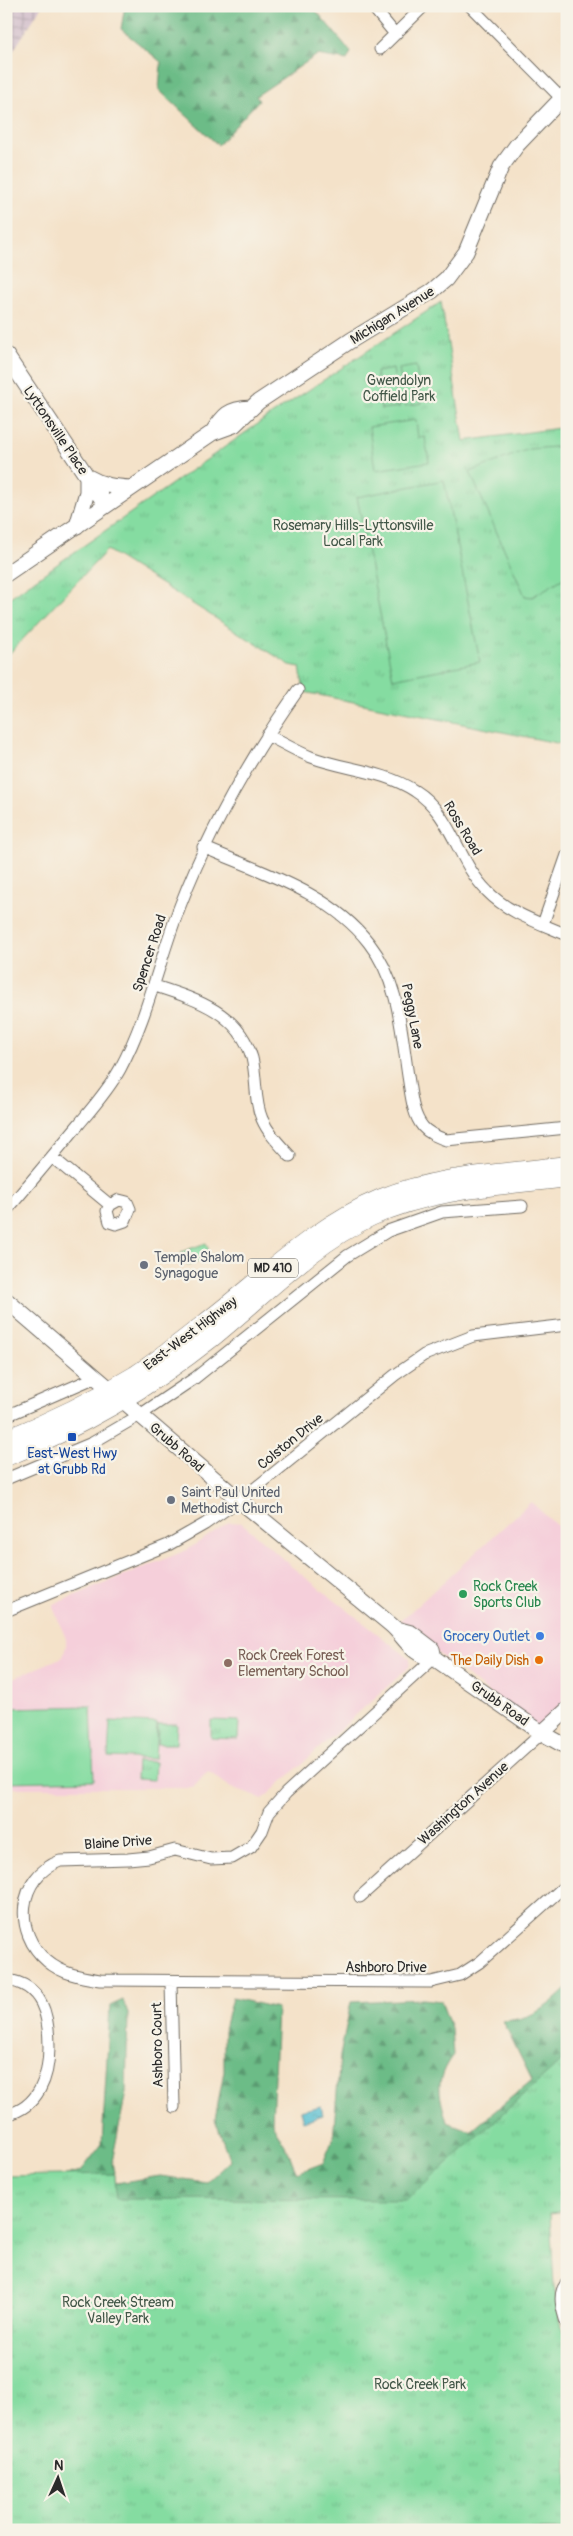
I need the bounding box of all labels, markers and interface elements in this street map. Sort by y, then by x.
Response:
street label: Michigan Avenue [347,283,438,348]
park label: Gwendolyn Coffield Park [363,372,435,405]
street label: Lyttonsville Place [20,383,92,478]
park label: Rosemary Hills-Lyttonsville Local Park [273,517,433,550]
street label: Ross Road [440,798,485,859]
street label: Spencer Road [129,912,170,994]
street label: Peggy Lane [398,982,427,1050]
place label: Temple Shalom Synagogue [154,1249,244,1282]
road number: MD 410 [248,1258,298,1278]
marker: Temple Shalom Synagogue [138,1259,150,1271]
street label: East-West Highway [140,1293,240,1374]
street label: Colston Drive [254,1410,327,1473]
street label: Grubb Road [146,1419,208,1476]
marker: East-West Hwy at Grubb Rd [66,1431,78,1443]
place label: East-West Hwy at Grubb Rd [27,1445,117,1478]
place label: Saint Paul United Methodist Church [181,1484,283,1517]
marker: Saint Paul United Methodist Church [165,1494,177,1506]
place label: Rock Creek Sports Club [473,1578,541,1611]
marker: Rock Creek Sports Club [457,1588,469,1600]
place label: Grocery Outlet [443,1628,530,1645]
marker: Grocery Outlet [534,1630,546,1642]
place label: Rock Creek Forest Elementary School [238,1647,349,1680]
place label: The Daily Dish [451,1652,529,1669]
marker: The Daily Dish [533,1654,545,1666]
marker: Rock Creek Forest Elementary School [222,1657,234,1669]
street label: Grubb Road [467,1677,532,1730]
street label: Washington Avenue [415,1758,512,1848]
street label: Blaine Drive [84,1832,153,1853]
street label: Ashboro Drive [345,1959,427,1976]
street label: Ashboro Court [148,2002,167,2088]
park label: Rock Creek Stream Valley Park [62,2294,174,2327]
park label: Rock Creek Park [374,2376,466,2393]
north arrow [32,2454,82,2504]
text: N [53,2457,64,2474]

